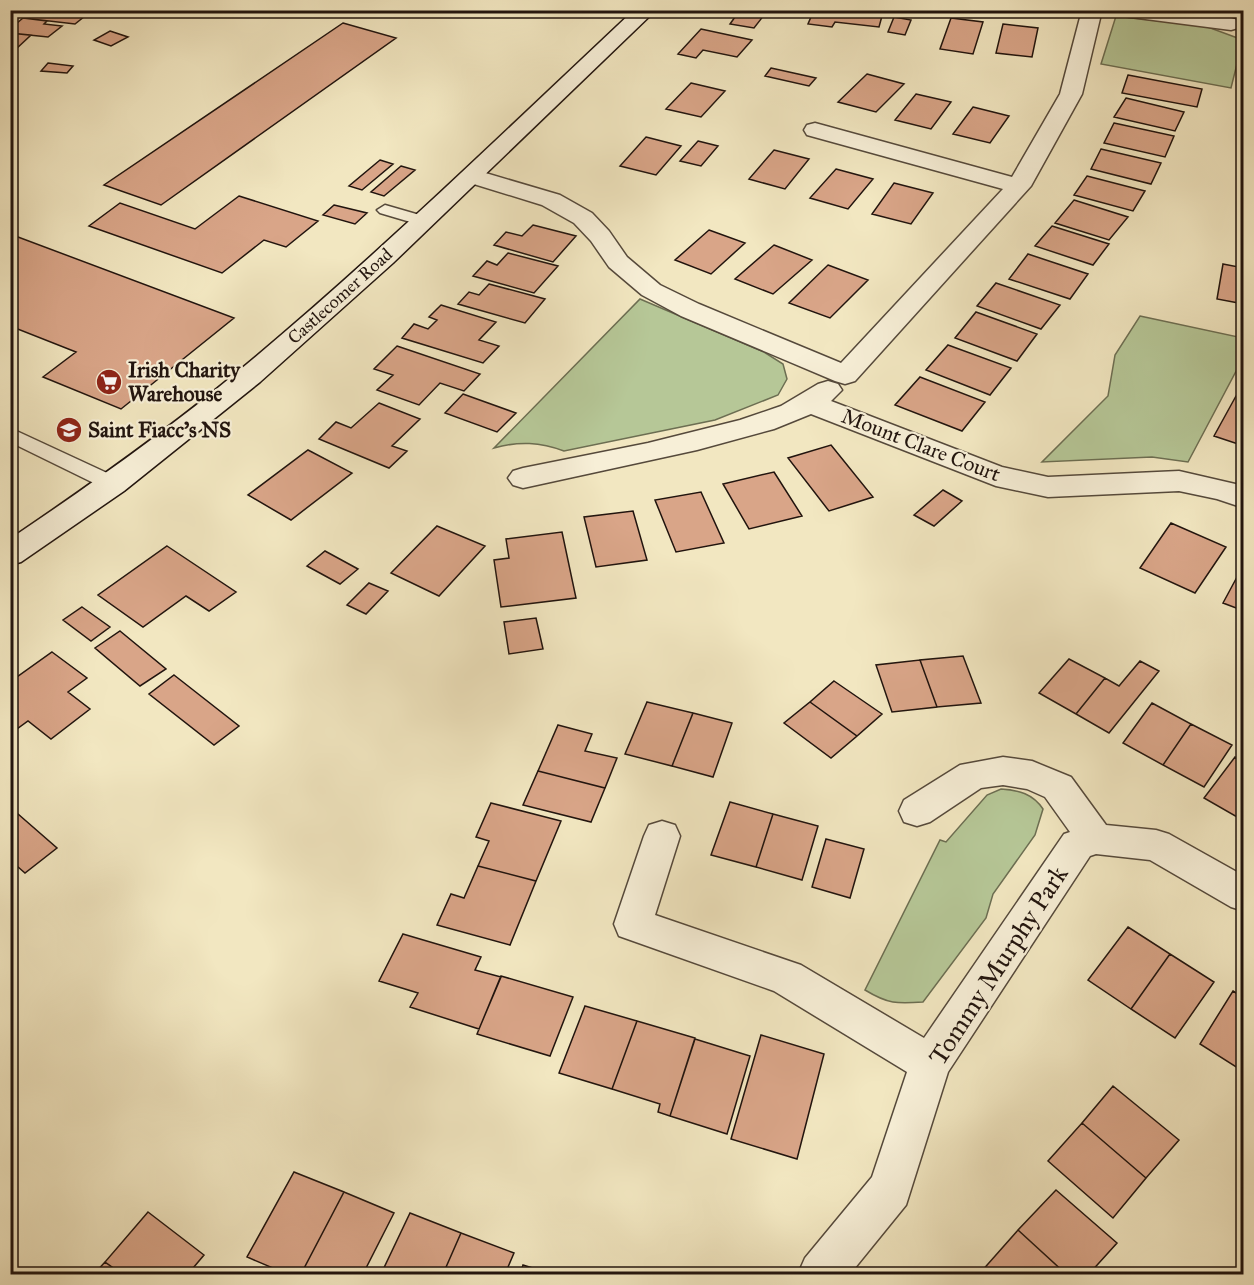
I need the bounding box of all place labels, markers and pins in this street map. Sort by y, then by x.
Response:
place label: Irish Charity Warehouse [128,357,241,407]
supermarket icon: Irish Charity Warehouse [94,367,124,397]
school or university icon: Saint Fiacc's NS [54,415,84,445]
place label: Saint Fiacc's NS [88,417,231,443]

